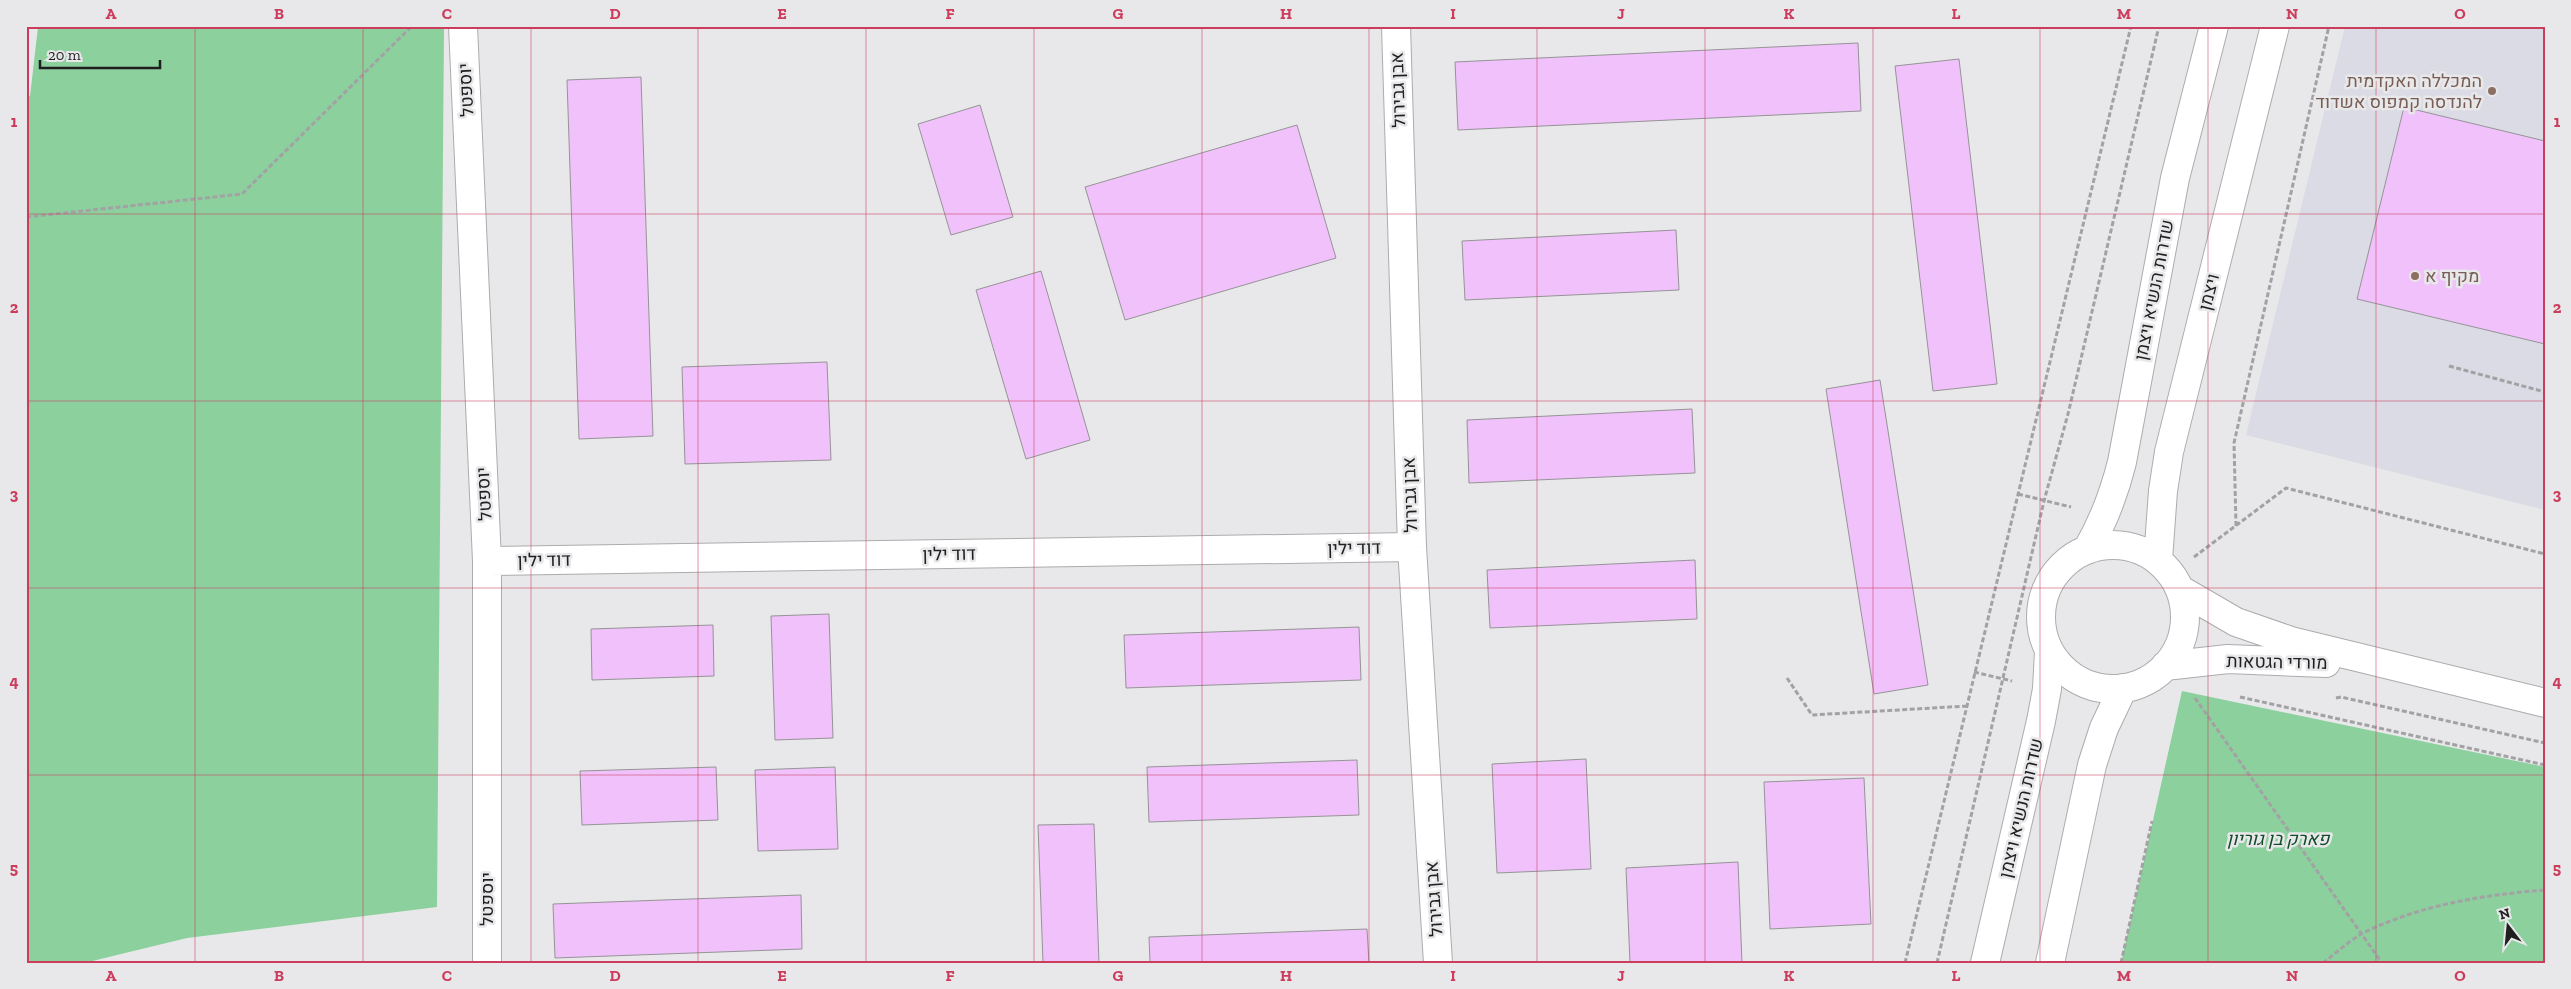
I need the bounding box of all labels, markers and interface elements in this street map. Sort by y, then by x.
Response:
text: A [106,4,117,23]
text: B [274,4,284,23]
text: C [442,4,452,23]
text: D [609,4,621,23]
text: E [777,4,787,23]
text: F [945,4,955,23]
text: G [1113,4,1124,23]
text: H [1280,4,1292,23]
text: I [1450,4,1456,23]
text: J [1617,4,1625,23]
text: K [1784,4,1795,23]
text: L [1952,4,1961,23]
text: M [2117,4,2131,23]
text: N [2286,4,2298,23]
text: O [2454,4,2466,23]
scale bar [40,38,160,70]
text: 20 m [48,46,81,64]
street label: אבן גבירול [1386,52,1410,128]
street label: יוספטל [454,63,478,117]
place label: המכללה האקדמית להנדסה קמפוס אשדוד [2315,70,2482,113]
marker: המכללה האקדמית להנדסה קמפוס אשדוד [2486,85,2498,97]
text: 1 [11,112,18,131]
text: 1 [2554,112,2561,131]
street label: שדרות הנשיא ויצמן [2130,218,2178,362]
place label: מקיף א [2425,265,2479,287]
marker: מקיף א [2409,270,2421,282]
street label: ויצמן [2194,271,2224,313]
text: 2 [10,298,19,317]
text: 2 [2553,298,2562,317]
street label: אבן גבירול [1398,457,1422,533]
street label: יוספטל [472,467,496,521]
text: 3 [10,485,19,504]
text: 3 [2553,485,2562,504]
street label: דוד ילין [1327,537,1381,559]
street label: דוד ילין [922,543,976,565]
street label: דוד ילין [517,549,571,571]
street label: מורדי הגטאות [2226,650,2328,674]
text: 4 [9,672,19,691]
text: 4 [2552,672,2562,691]
street label: שדרות הנשיא ויצמן [1994,736,2048,880]
park label: פארק בן גוריון [2227,828,2331,850]
text: 5 [10,859,18,878]
text: 5 [2553,859,2561,878]
street label: אבן גבירול [1420,861,1448,937]
street label: יוספטל [476,872,498,926]
north arrow [2484,902,2534,952]
text: N [2497,904,2512,924]
text: A [106,966,117,985]
text: B [274,966,284,985]
text: C [442,966,452,985]
text: D [609,966,621,985]
text: E [777,966,787,985]
text: F [945,966,955,985]
text: G [1113,966,1124,985]
text: H [1280,966,1292,985]
text: I [1450,966,1456,985]
text: J [1617,966,1625,985]
text: K [1784,966,1795,985]
text: L [1952,966,1961,985]
text: M [2117,966,2131,985]
text: N [2286,966,2298,985]
text: O [2454,966,2466,985]

